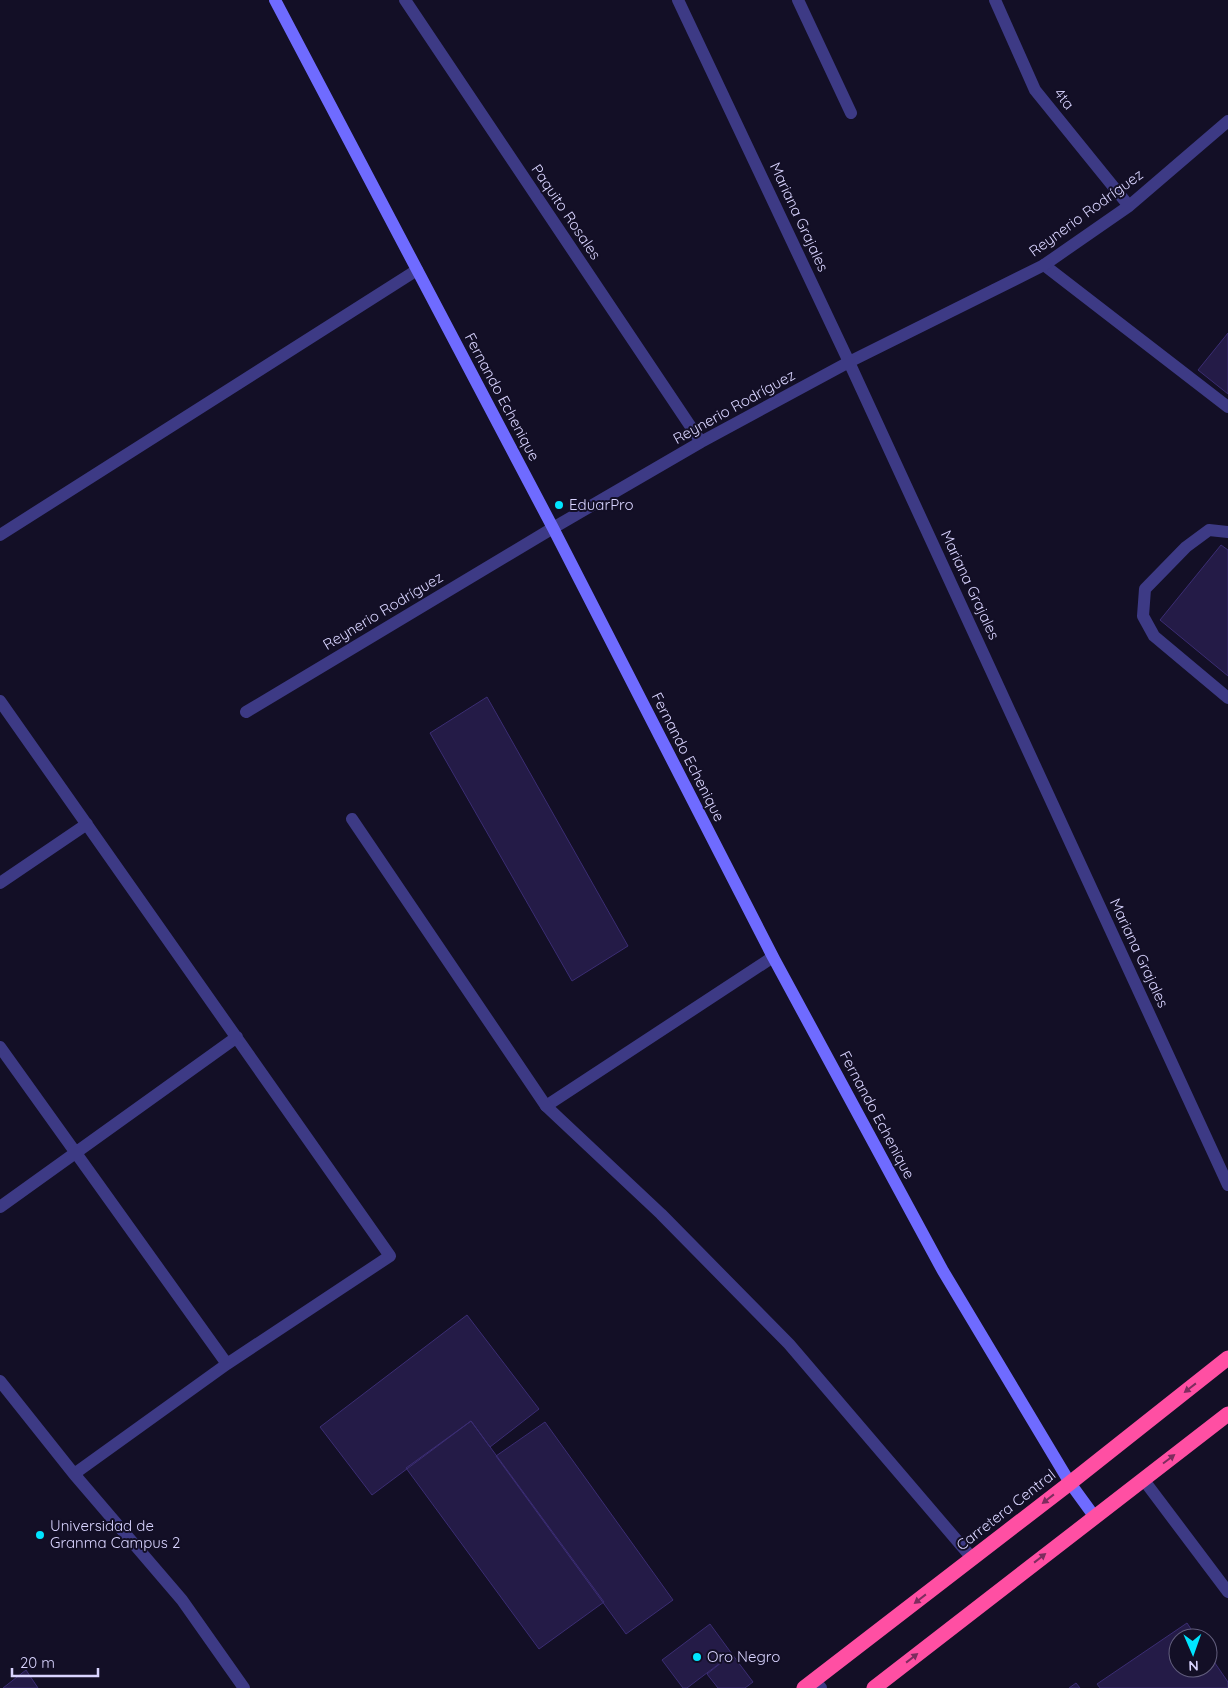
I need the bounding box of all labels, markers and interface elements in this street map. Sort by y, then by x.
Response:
street label: 4ta [1050,84,1079,113]
street label: Mariana Grajales [766,159,833,275]
street label: Paquito Rosales [527,160,605,263]
street label: Reynerio Rodríguez [1025,165,1147,260]
street label: Fernando Echenique [461,329,544,464]
street label: Reynerio Rodríguez [669,365,798,448]
place label: EduarPro [569,495,634,514]
marker: EduarPro [553,499,565,511]
street label: Mariana Grajales [937,527,1004,643]
street label: Reynerio Rodríguez [319,567,446,654]
street label: Fernando Echenique [648,689,729,825]
street label: Mariana Grajales [1106,895,1173,1011]
street label: Fernando Echenique [836,1047,919,1182]
one-way arrow [1184,1382,1197,1393]
one-way arrow [1162,1454,1176,1464]
street label: Carretera Central [952,1465,1059,1554]
one-way arrow [1041,1494,1055,1504]
place label: Universidad de Granma Campus 2 [50,1516,180,1552]
marker: Universidad de Granma Campus 2 [34,1529,46,1541]
one-way arrow [1033,1553,1046,1564]
one-way arrow [914,1593,927,1604]
north arrow [1168,1628,1218,1678]
scale bar [12,1646,99,1678]
place label: Oro Negro [707,1647,780,1666]
marker: Oro Negro [691,1651,703,1663]
text: 20 m [20,1653,55,1672]
one-way arrow [905,1653,919,1663]
text: N [1188,1657,1199,1675]

